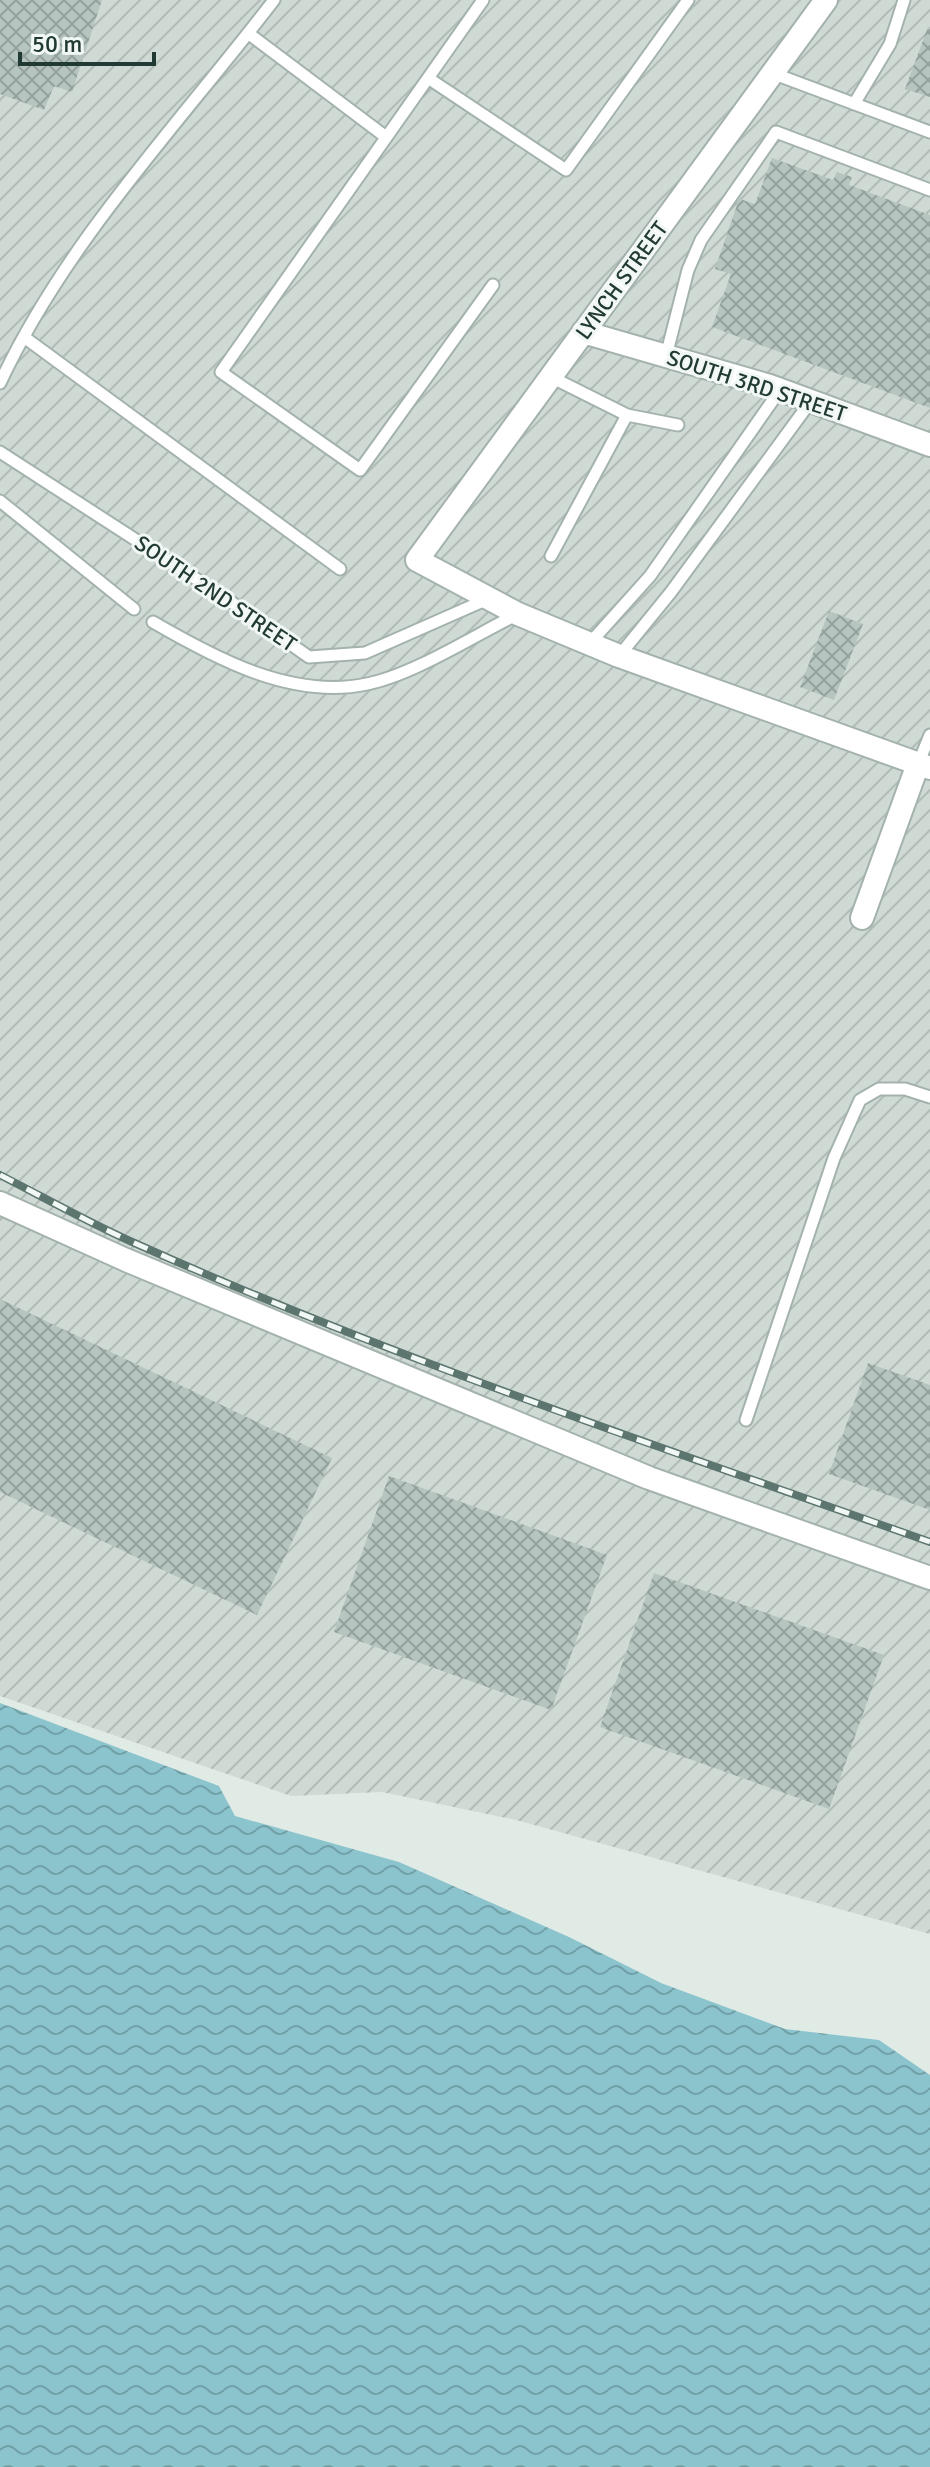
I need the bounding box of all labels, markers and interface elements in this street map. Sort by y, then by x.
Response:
scale bar [20,16,154,66]
text: 50 m [32,29,82,59]
street label: LYNCH STREET [569,216,673,345]
street label: SOUTH 3RD STREET [664,344,850,427]
street label: SOUTH 2ND STREET [130,529,302,658]

